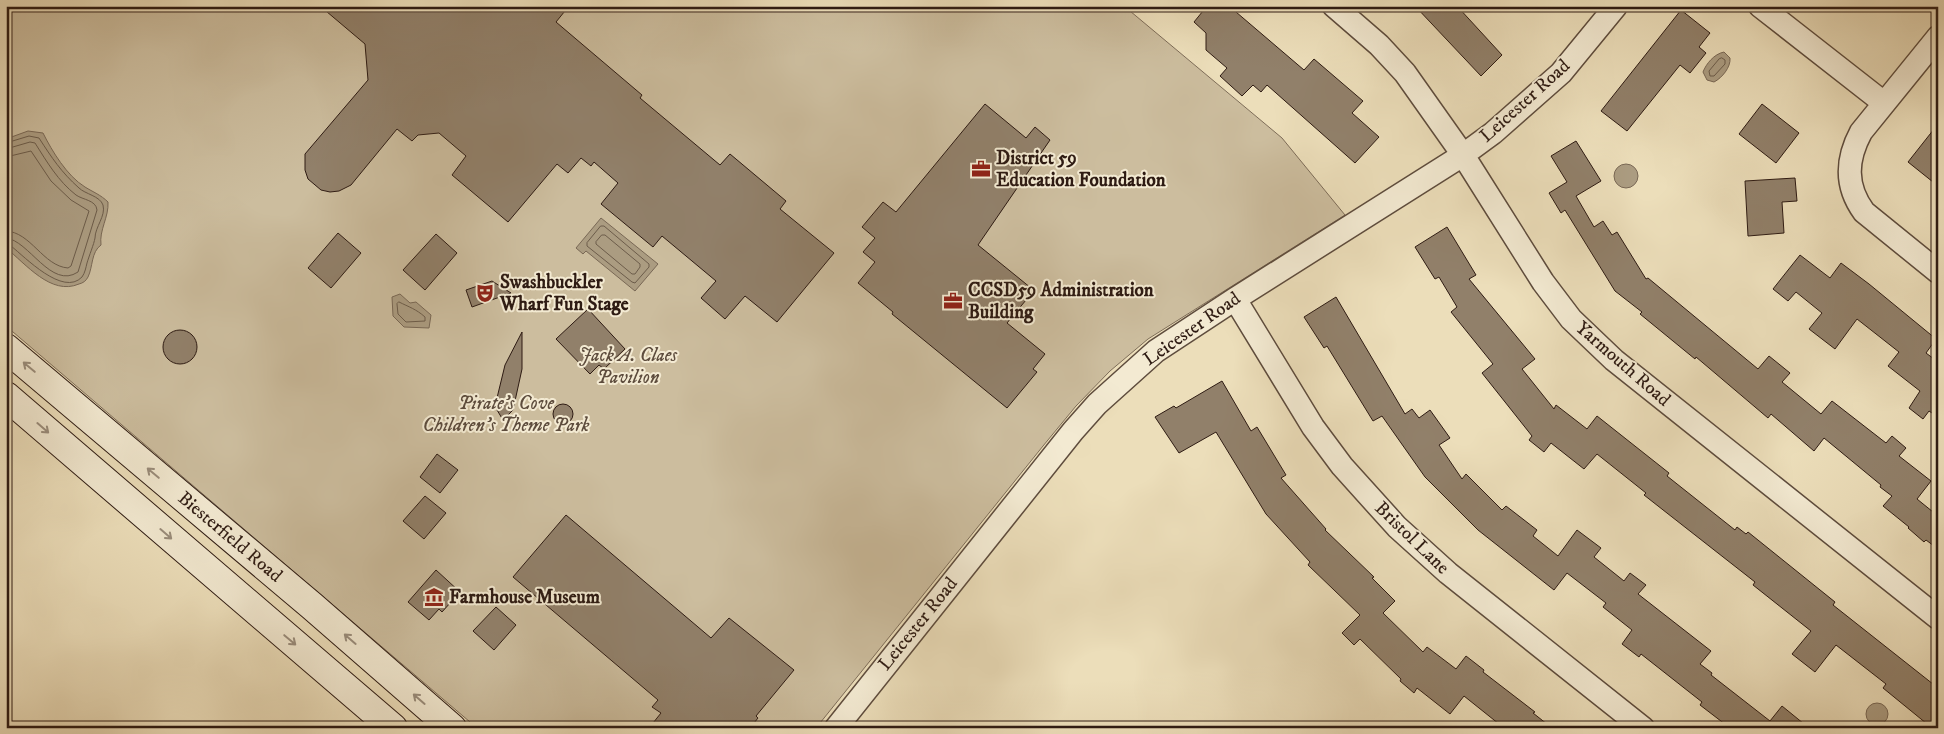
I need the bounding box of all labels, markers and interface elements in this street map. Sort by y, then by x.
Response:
street label: Leicester Road [1475,54,1575,147]
place label: District 59 Education Foundation [996,147,1167,192]
office icon: District 59 Education Foundation [970,158,992,180]
place label: Swashbuckler Wharf Fun Stage [499,271,629,316]
place label: CCSD59 Administration Building [968,279,1155,324]
theatre icon: Swashbuckler Wharf Fun Stage [474,282,496,304]
street label: Leicester Road [1139,287,1245,371]
office icon: CCSD59 Administration Building [942,290,964,312]
street label: Yarmouth Road [1571,317,1675,412]
park label: Jack A. Claes Pavilion [579,344,678,389]
one-way arrow [23,362,36,373]
park label: Pirate's Cove Children's Theme Park [422,392,590,437]
one-way arrow [37,422,50,434]
one-way arrow [147,467,160,478]
street label: Biesterfield Road [173,487,287,588]
street label: Bristol Lane [1370,497,1454,579]
one-way arrow [160,529,173,540]
street label: Leicester Road [873,572,963,675]
museum icon: Farmhouse Museum [423,586,445,608]
place label: Farmhouse Museum [449,586,601,609]
one-way arrow [343,633,356,645]
one-way arrow [283,634,296,646]
one-way arrow [413,694,426,705]

